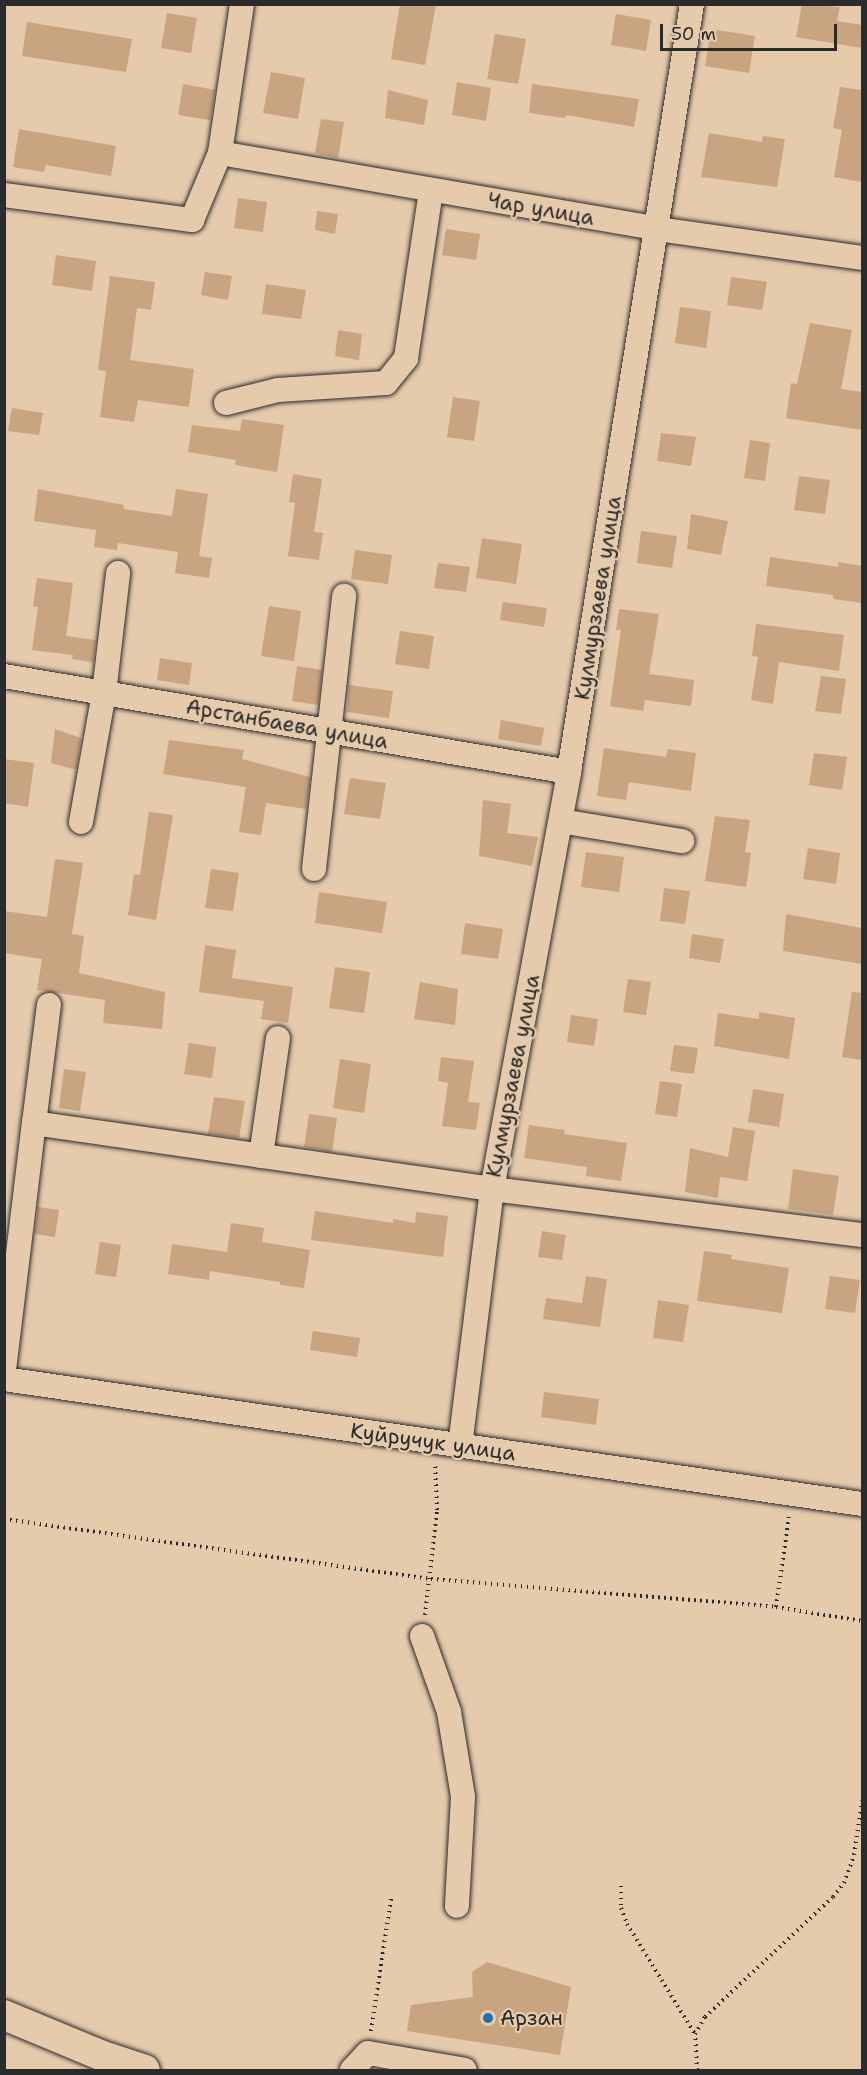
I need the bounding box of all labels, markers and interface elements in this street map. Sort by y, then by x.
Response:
scale bar [663,12,840,50]
text: 50 m [671,22,716,46]
street label: Чар улица [486,187,596,231]
street label: Кулмурзаева улица [569,494,627,702]
street label: Арстанбаева улица [184,694,390,754]
street label: Кулмурзаева улица [481,972,545,1180]
street label: Куйручук улица [349,1418,517,1466]
place label: Арзан [500,2005,563,2031]
marker: Арзан [481,2011,495,2025]

